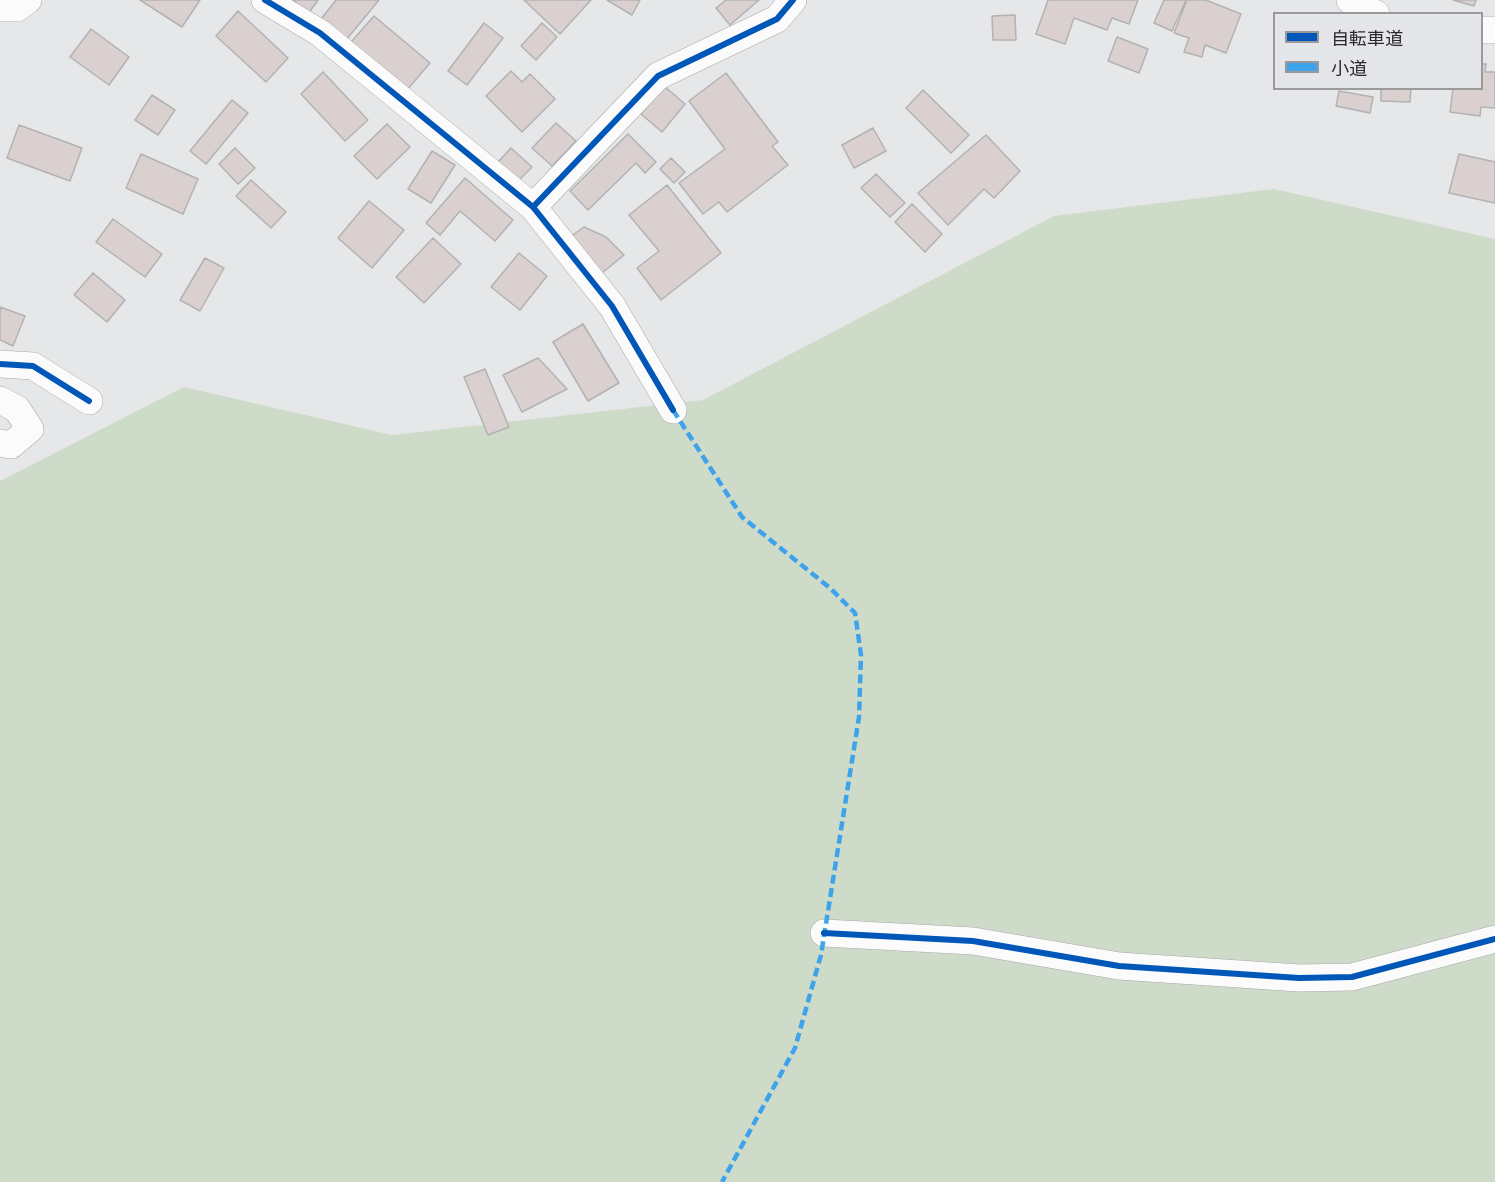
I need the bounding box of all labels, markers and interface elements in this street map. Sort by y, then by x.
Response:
legend [1273,12,1483,90]
text: 自転車道 [1331,29,1403,50]
text: 小道 [1331,59,1367,80]

